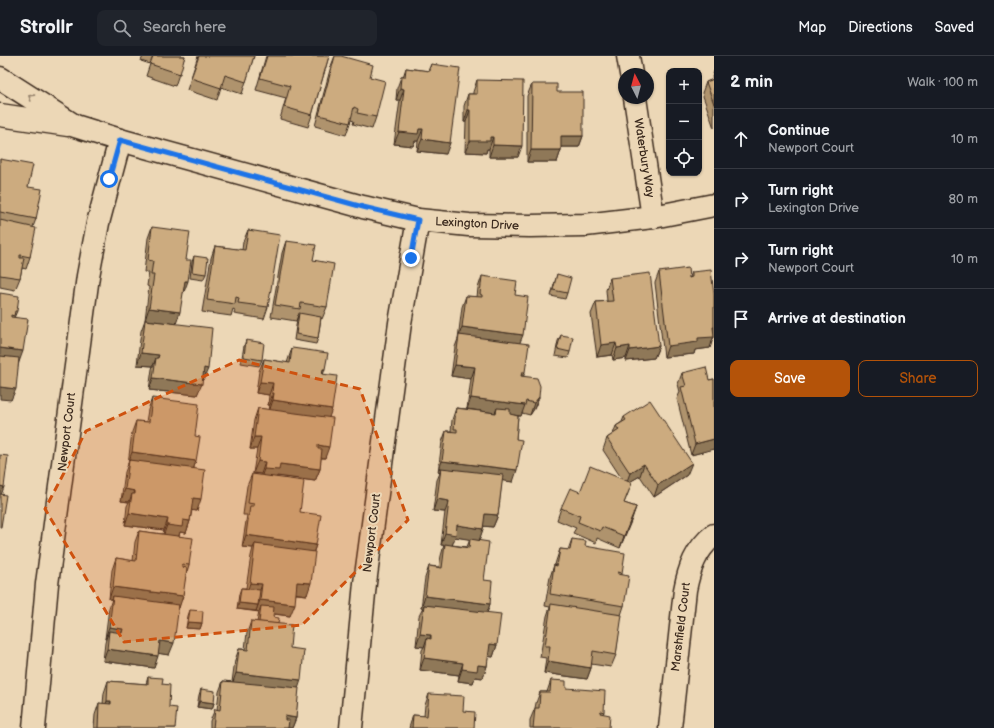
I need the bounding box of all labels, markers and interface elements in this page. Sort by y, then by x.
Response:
search box [97,10,377,46]
text: Strollr [20,16,73,39]
icon: search [111,17,133,39]
text: Search here [143,18,226,37]
text: Map [798,19,826,36]
text: Directions [848,19,913,36]
text: Saved [935,19,974,36]
north arrow [618,68,654,104]
map controls [666,68,702,176]
button: + [666,68,702,104]
text: 2 min [730,72,773,92]
text: Walk · 100 m [907,74,978,90]
one-way arrow [28,95,35,102]
button: − [666,104,702,140]
street label: Waterbury Way [630,117,658,199]
text: Continue [768,121,830,140]
icon: ahead [730,128,752,150]
text: 10 m [951,131,978,147]
button: locate [666,140,702,176]
text: Newport Court [768,140,854,156]
route start [100,170,118,188]
text: Turn right [768,181,833,200]
icon: right [730,188,752,210]
text: 80 m [949,191,978,207]
text: Lexington Drive [768,200,859,216]
street label: Lexington Drive [435,214,519,234]
text: Turn right [768,241,833,260]
icon: right [730,248,752,270]
route end [402,249,420,267]
text: 10 m [951,251,978,267]
text: Newport Court [768,260,854,276]
icon: arrive [730,308,752,330]
text: Arrive at destination [768,309,906,328]
button: Save [730,360,850,397]
button: Share [858,360,978,397]
street label: Newport Court [55,391,79,472]
street label: Newport Court [360,492,384,573]
street label: Marshfield Court [668,581,694,672]

